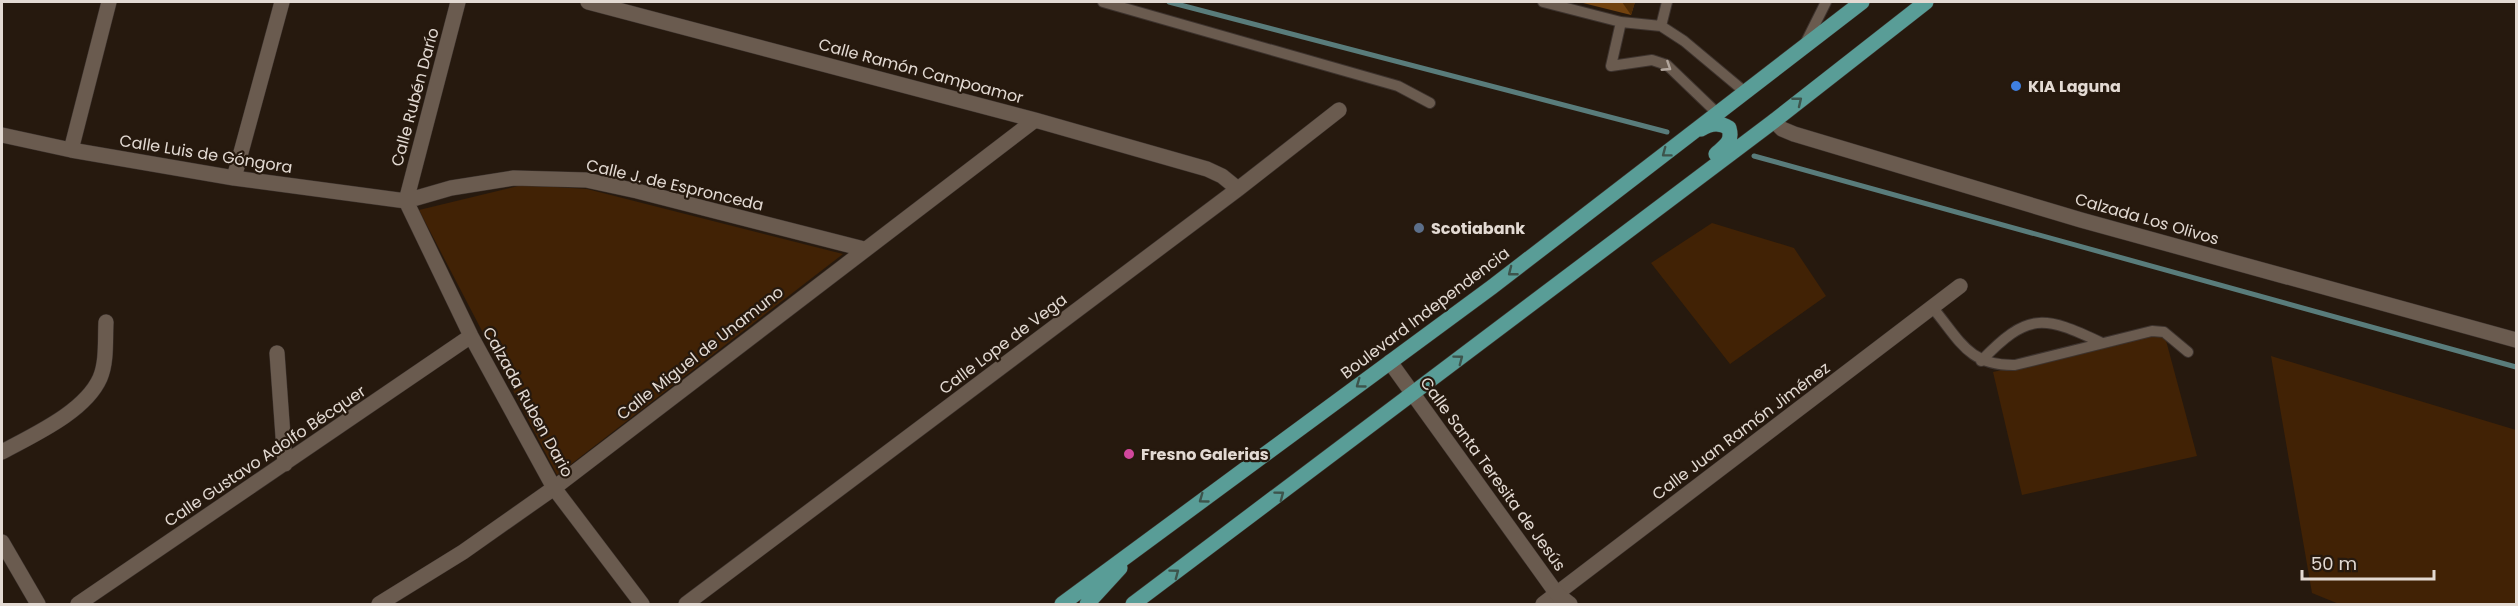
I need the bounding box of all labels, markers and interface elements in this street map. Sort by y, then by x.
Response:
street label: Calle Rubén Darío [385,25,445,169]
street label: Calle Ramón Campoamor [816,33,1026,109]
one-way arrow [1660,60,1671,71]
place label: KIA Laguna [2028,75,2121,98]
marker: KIA Laguna [2009,79,2023,93]
one-way arrow [1791,97,1802,108]
street label: Calle Luis de Góngora [118,129,294,179]
one-way arrow [1662,146,1673,157]
street label: Calle J. de Espronceda [584,153,766,217]
street label: Calzada Los Olivos [2072,187,2222,251]
place label: Scotiabank [1431,217,1525,240]
marker: Scotiabank [1412,221,1426,235]
street label: Boulevard Independencia [1336,242,1514,384]
one-way arrow [1507,264,1518,275]
street label: Calle Miguel de Unamuno [612,280,788,426]
street label: Calle Lope de Vega [934,288,1072,400]
street label: Calzada Ruben Dario [477,323,579,481]
one-way arrow [1453,356,1464,367]
street label: Calle Juan Ramón Jiménez [1647,356,1835,506]
street label: Calle Santa Teresita de Jesús [1415,372,1571,576]
one-way arrow [1356,377,1367,388]
street label: Calle Gustavo Adolfo Bécquer [160,380,370,532]
place label: Fresno Galerias [1141,443,1269,466]
marker: Fresno Galerias [1122,447,1136,461]
one-way arrow [1273,491,1284,502]
one-way arrow [1199,492,1210,503]
scale bar [2302,543,2434,581]
text: 50 m [2311,551,2357,576]
one-way arrow [1168,570,1179,581]

